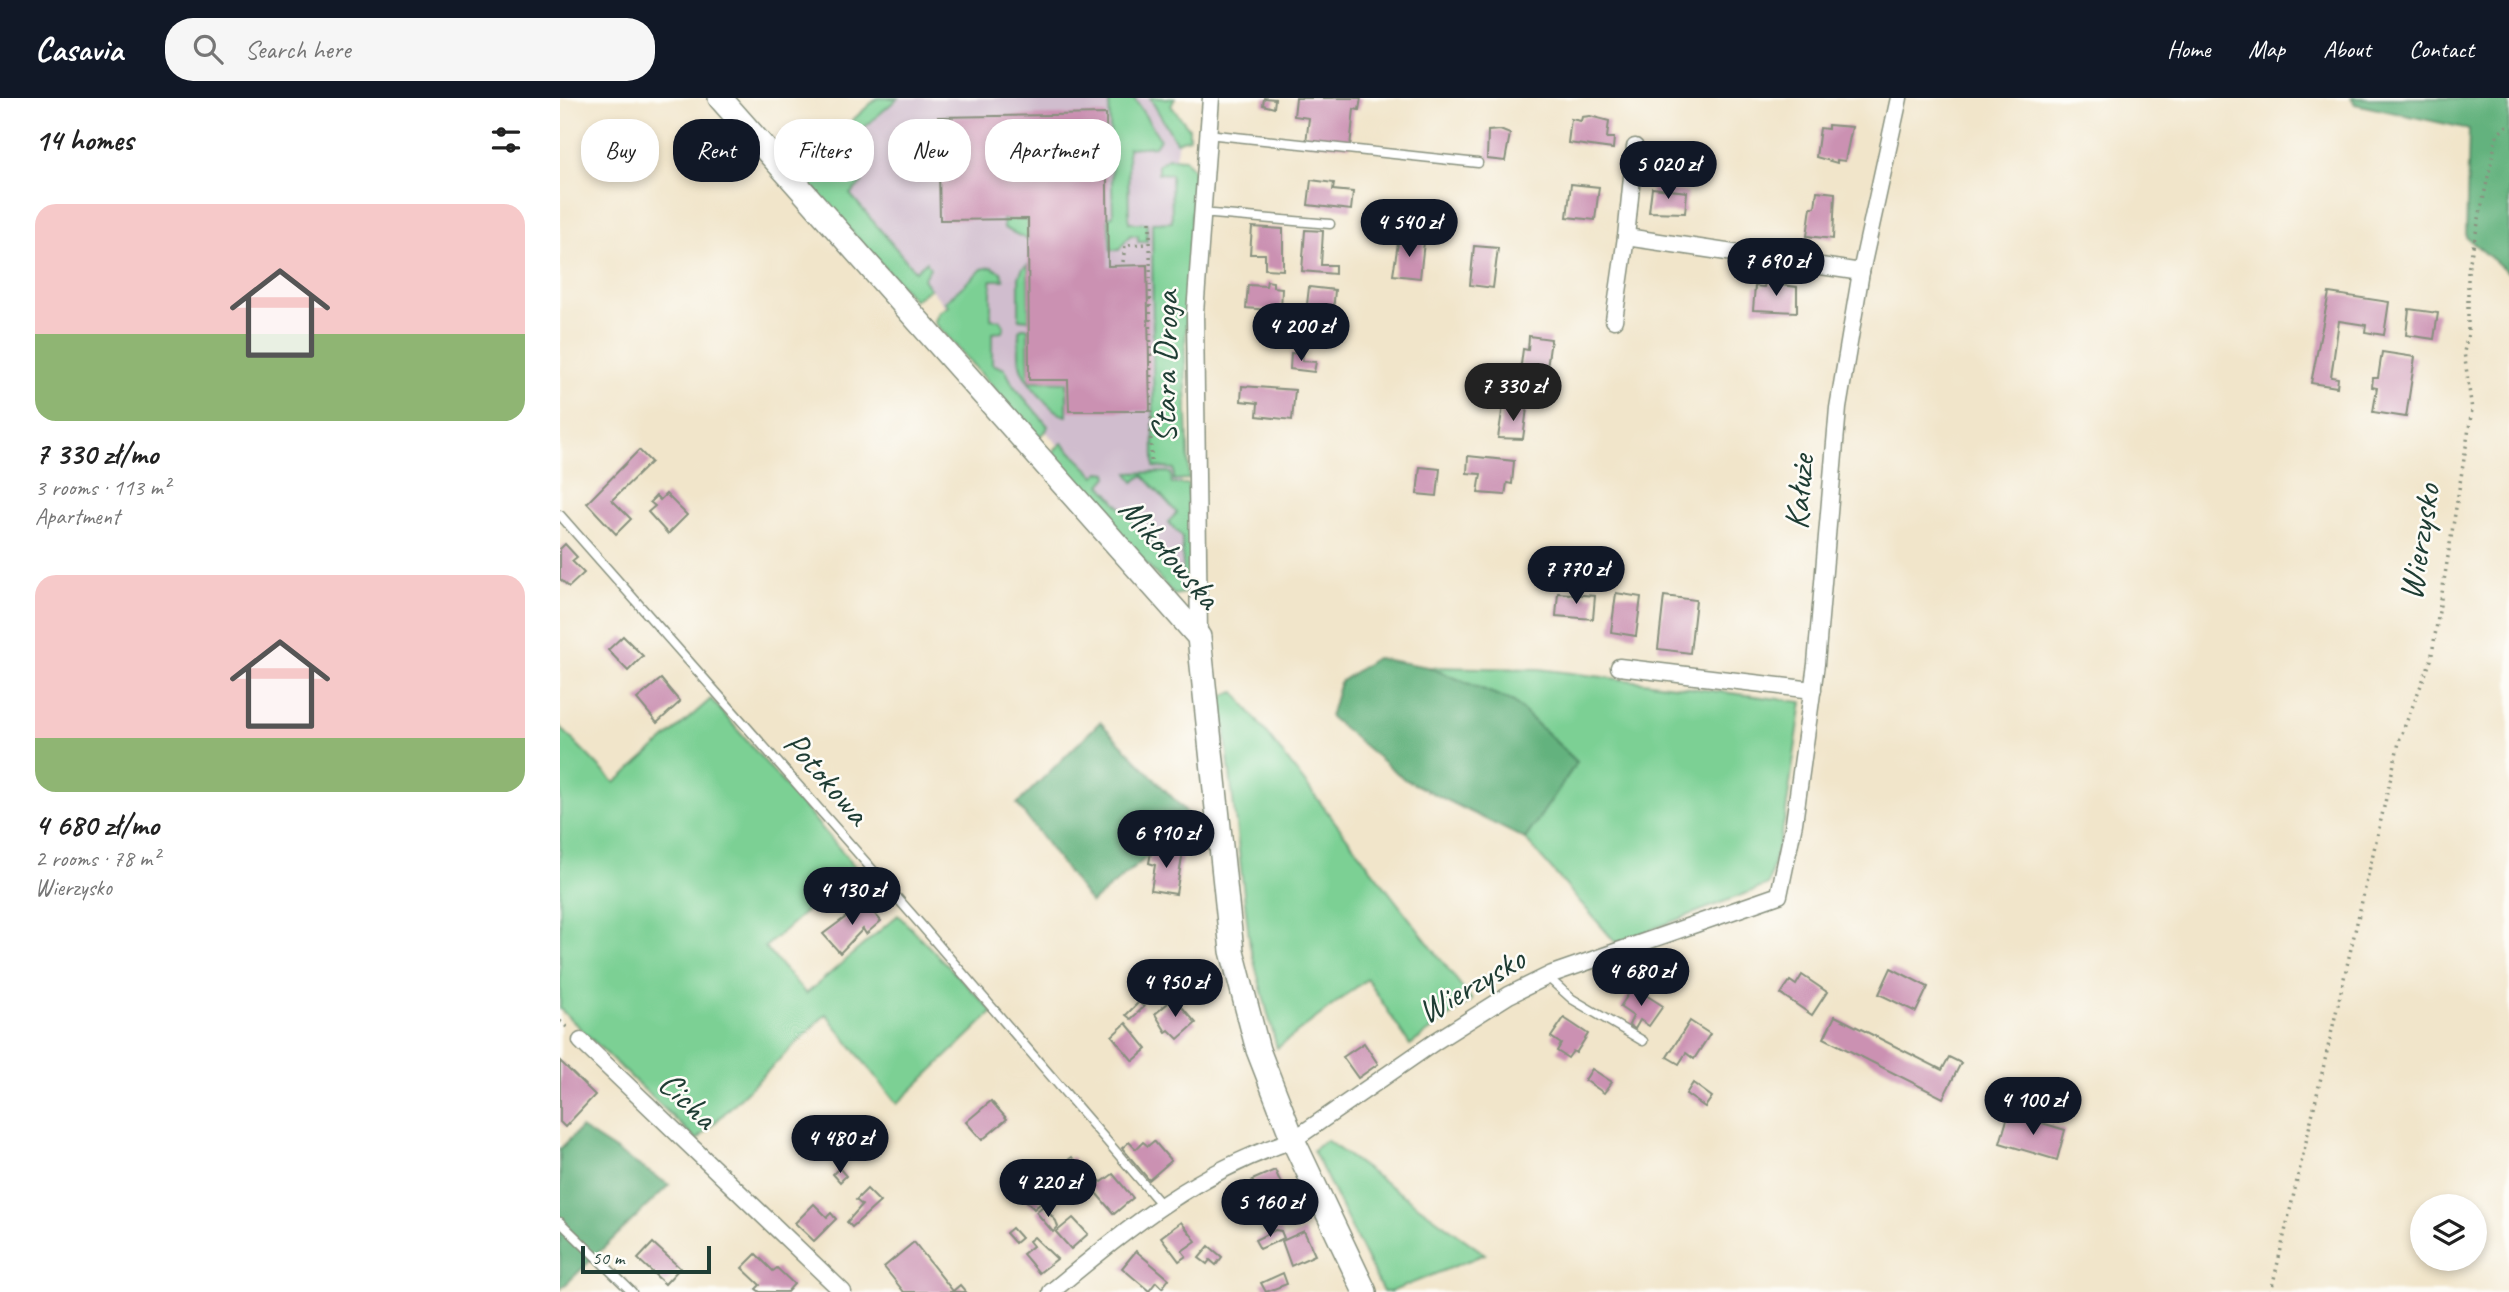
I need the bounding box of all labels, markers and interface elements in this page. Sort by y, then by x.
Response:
search box [165,18,655,81]
text: Casavia [35,28,123,70]
icon: search [189,30,227,68]
text: Search here [245,33,351,66]
text: Home [2167,34,2210,64]
text: Map [2248,34,2285,64]
text: About [2323,34,2371,64]
text: Contact [2409,34,2474,64]
chip: Buy [581,119,659,182]
chip: Rent [673,119,760,182]
chip: Filters [774,119,874,182]
chip: New [888,119,971,182]
chip: Apartment [985,119,1121,182]
text: 14 homes [35,121,133,159]
icon: filters [487,121,525,159]
pin: 5 020 zł [1596,141,1740,201]
text: 5 020 zł [1636,149,1700,178]
pin: 4 540 zł [1337,200,1481,259]
text: 4 540 zł [1377,207,1441,236]
pin: 7 690 zł [1704,238,1848,298]
text: 7 690 zł [1743,246,1809,275]
icon: home [217,250,343,376]
street label: Stara Droga [1141,288,1189,444]
pin: 4 200 zł [1229,303,1373,363]
text: 4 200 zł [1269,311,1333,340]
pin: 7 330 zł [1441,364,1585,423]
text: 7 330 zł [1481,371,1545,400]
text: 7 330 zł/mo [35,435,158,473]
street label: Kałuże [1773,450,1825,531]
text: 3 rooms · 113 m² [35,473,170,502]
street label: Wierzysko [2388,479,2451,603]
street label: Mikołowska [1109,488,1232,620]
text: Apartment [35,502,120,531]
pin: 7 770 zł [1504,546,1648,606]
text: 7 770 zł [1544,554,1608,583]
icon: home [217,621,343,747]
street label: Potokowa [774,722,882,836]
text: 4 680 zł/mo [35,806,159,844]
pin: 6 910 zł [1094,810,1238,870]
text: 6 910 zł [1133,818,1199,847]
text: 2 rooms · 78 m² [35,844,159,873]
pin: 4 130 zł [780,868,924,927]
text: Wierzysko [35,873,112,902]
text: 4 130 zł [820,875,884,904]
street label: Wierzysko [1409,935,1534,1034]
pin: 4 680 zł [1569,948,1713,1008]
text: 4 680 zł [1608,956,1674,985]
pin: 4 950 zł [1103,960,1247,1019]
text: 4 950 zł [1143,967,1207,996]
street label: Cicha [649,1061,729,1140]
pin: 4 100 zł [1961,1077,2105,1137]
text: 4 100 zł [2001,1085,2065,1114]
pin: 4 480 zł [768,1116,912,1175]
text: 4 480 zł [808,1123,872,1152]
pin: 4 220 zł [976,1160,1120,1219]
text: 4 220 zł [1016,1167,1080,1196]
pin: 5 160 zł [1198,1180,1342,1239]
text: 5 160 zł [1237,1187,1303,1216]
map controls [2410,1194,2487,1271]
button: layers [2410,1194,2487,1271]
scale bar [581,1243,710,1275]
text: 50 m [592,1246,624,1270]

